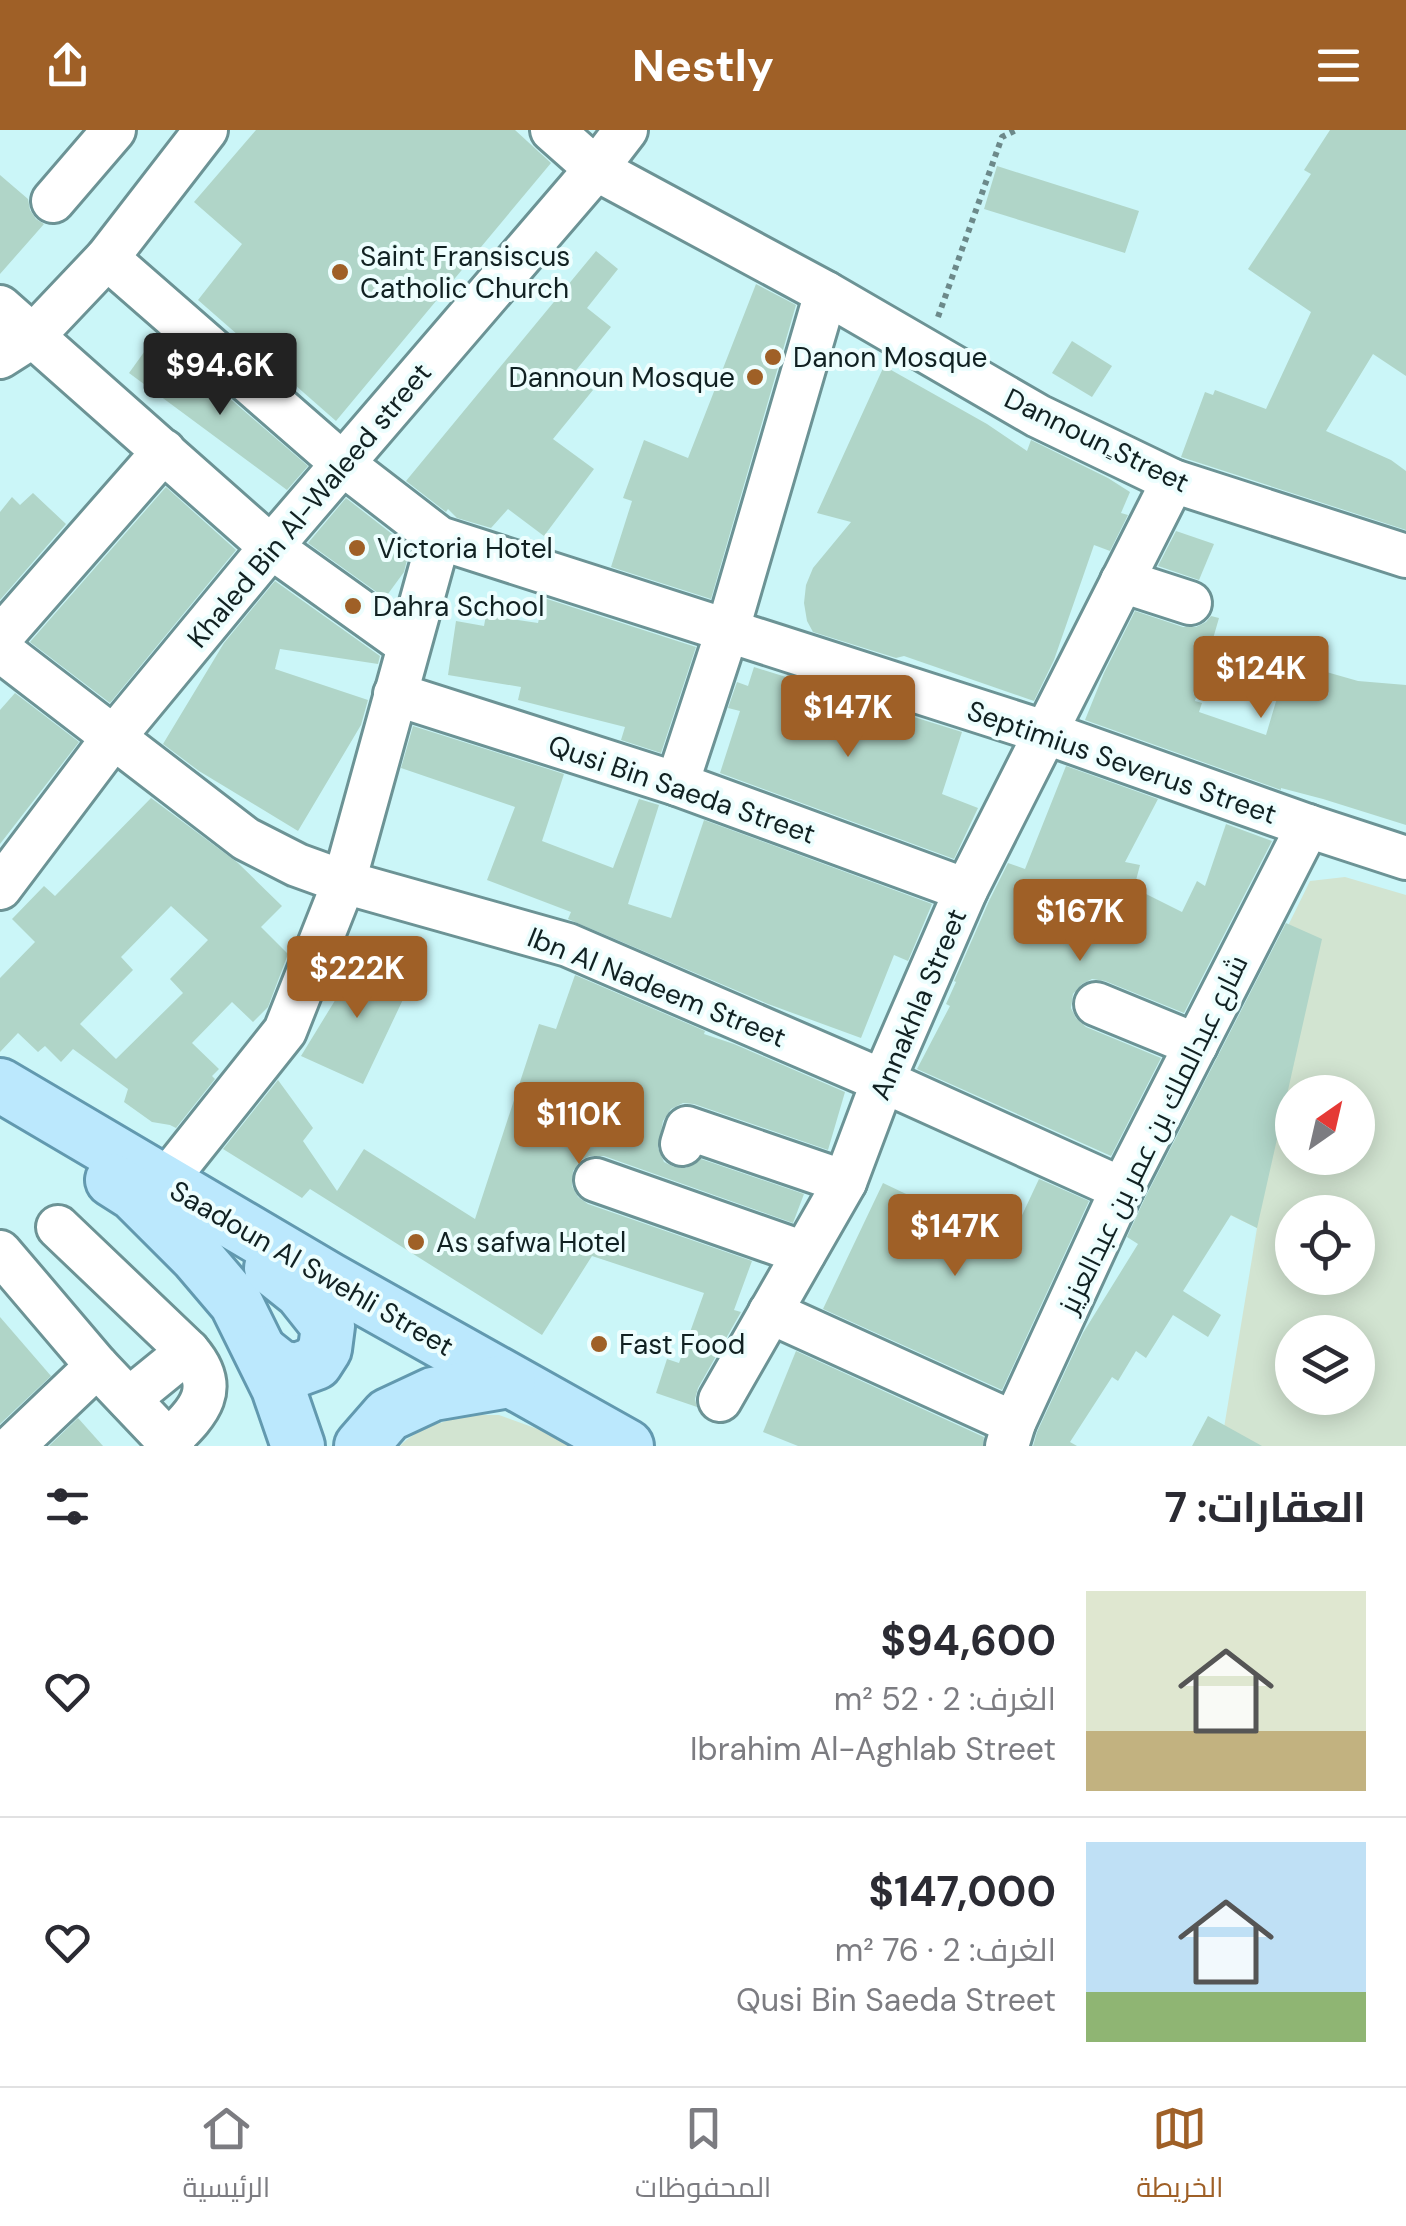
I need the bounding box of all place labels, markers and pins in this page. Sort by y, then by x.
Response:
place label: Saint Fransiscus Catholic Church [360,238,570,307]
marker: Saint Fransiscus Catholic Church [329,261,351,283]
pin: $94.6K [139,333,301,418]
place label: Danon Mosque [793,339,987,376]
marker: Danon Mosque [762,346,784,368]
place label: Dannoun Mosque [508,359,735,396]
marker: Dannoun Mosque [744,366,766,388]
place label: Victoria Hotel [377,530,553,567]
marker: Victoria Hotel [346,537,368,559]
place label: Dahra School [373,588,544,625]
marker: Dahra School [342,595,364,617]
pin: $124K [1191,636,1331,721]
pin: $147K [778,675,918,760]
pin: $167K [1010,879,1150,964]
pin: $222K [287,936,427,1021]
pin: $110K [509,1082,649,1167]
pin: $147K [885,1194,1025,1279]
place label: As safwa Hotel [436,1224,626,1261]
marker: As safwa Hotel [405,1231,427,1253]
place label: Fast Food [619,1326,745,1363]
marker: Fast Food [588,1333,610,1355]

